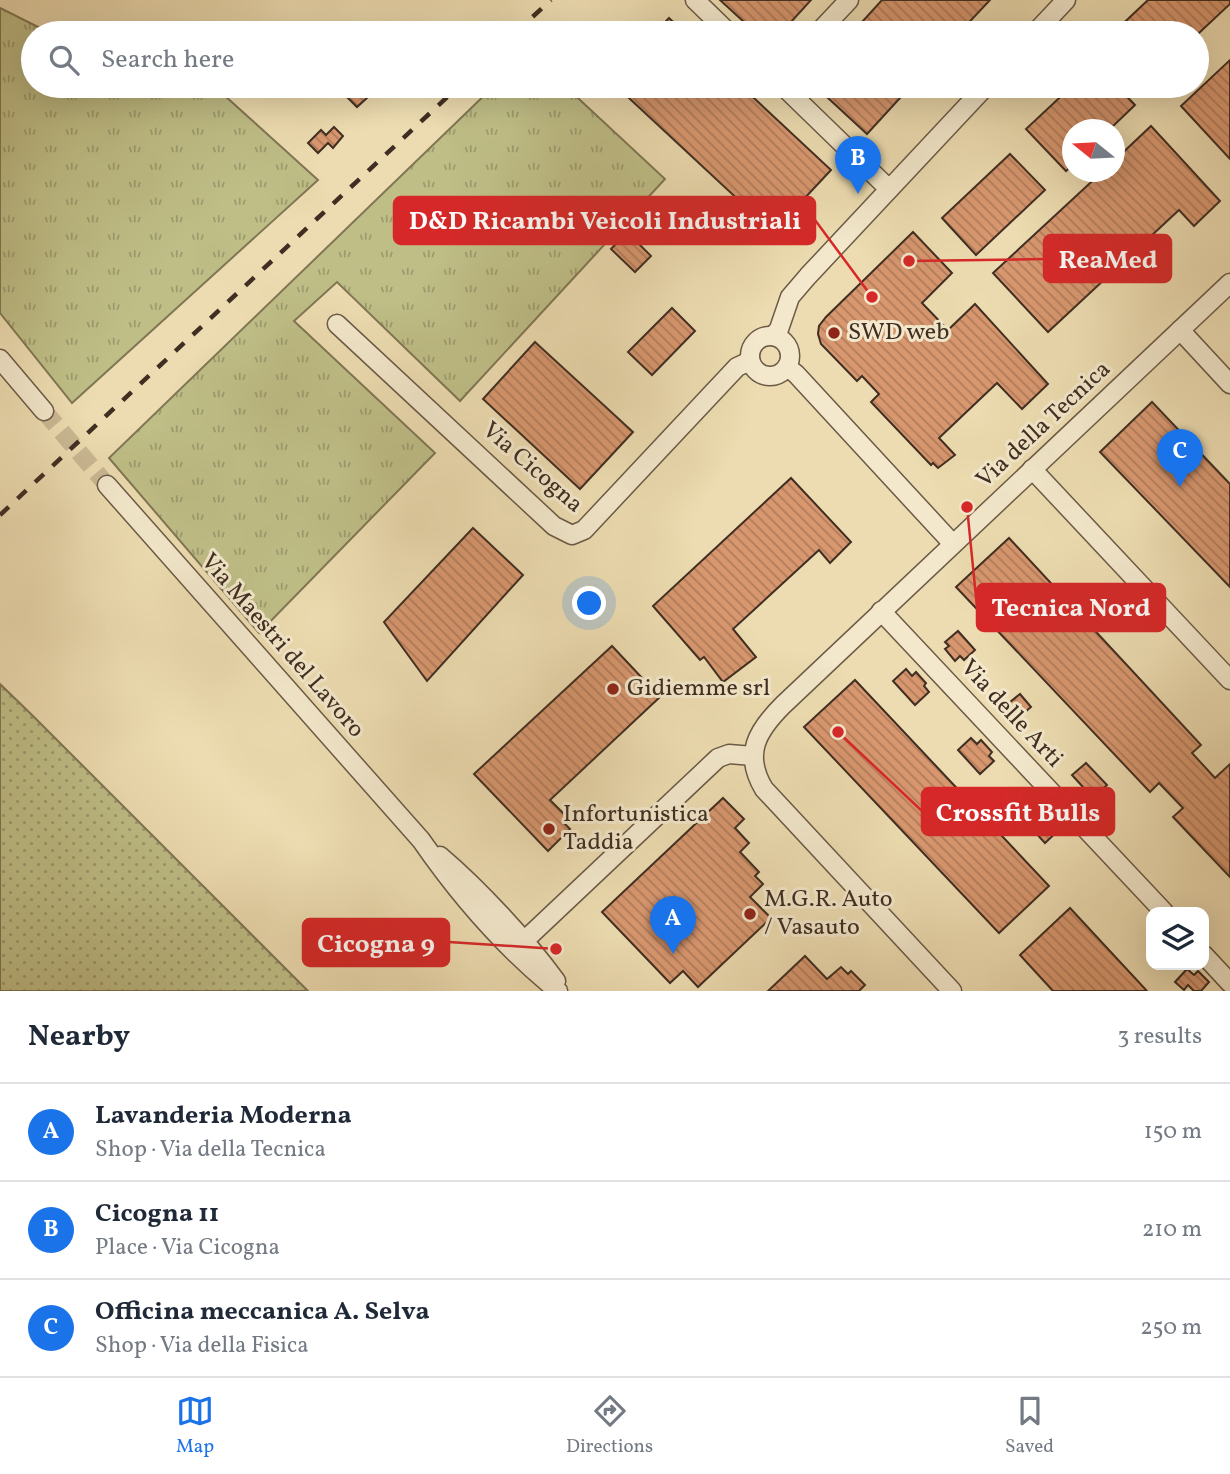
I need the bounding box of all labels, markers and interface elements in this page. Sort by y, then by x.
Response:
search box [21,21,1209,98]
icon: search [45,41,83,79]
text: Search here [101,42,234,78]
north arrow [1062,119,1125,182]
pin: B [835,136,881,194]
callout: D&D Ricambi Veicoli Industriali [394,197,815,244]
text: D&D Ricambi Veicoli Industriali [409,204,801,240]
callout: ReaMed [1044,235,1171,282]
text: ReaMed [1059,243,1158,279]
place label: SWD web [848,316,949,350]
marker: SWD web [826,325,842,341]
street label: Via della Tecnica [969,353,1119,497]
street label: Via Cicogna [474,414,590,522]
pin: C [1157,429,1203,487]
street label: Via Maestri del Lavoro [192,546,372,746]
callout: Tecnica Nord [977,584,1165,631]
your location [572,586,606,620]
text: Tecnica Nord [991,591,1151,627]
street label: Via delle Arti [952,652,1070,776]
place label: Gidiemme srl [627,672,770,706]
marker: Gidiemme srl [605,681,621,697]
callout: Crossfit Bulls [922,788,1114,835]
text: Crossfit Bulls [936,796,1100,832]
place label: Infortunistica Taddia [563,798,709,860]
marker: Infortunistica Taddia [541,821,557,837]
place label: M.G.R. Auto / Vasauto [764,883,893,945]
pin: A [650,896,696,954]
marker: M.G.R. Auto / Vasauto [742,906,758,922]
map controls [1146,907,1209,970]
button: layers [1146,907,1209,970]
callout: Cicogna 9 [303,919,449,966]
text: Cicogna 9 [317,927,435,963]
text: Nearby [28,1016,130,1058]
text: 3 results [1117,1021,1202,1053]
text: Lavanderia Moderna [95,1098,352,1134]
text: A [43,1116,59,1148]
text: 150 m [1144,1116,1202,1148]
text: Shop · Via della Tecnica [95,1134,326,1166]
text: Cicogna 11 [95,1196,219,1232]
text: B [43,1214,59,1246]
text: 210 m [1142,1214,1202,1246]
text: Place · Via Cicogna [95,1232,280,1264]
text: Officina meccanica A. Selva [95,1294,430,1330]
text: C [44,1312,58,1344]
text: 250 m [1140,1312,1202,1344]
text: Shop · Via della Fisica [95,1330,309,1362]
tab: Map [176,1392,214,1460]
tab: Directions [566,1392,653,1460]
tab: Saved [1005,1392,1054,1460]

